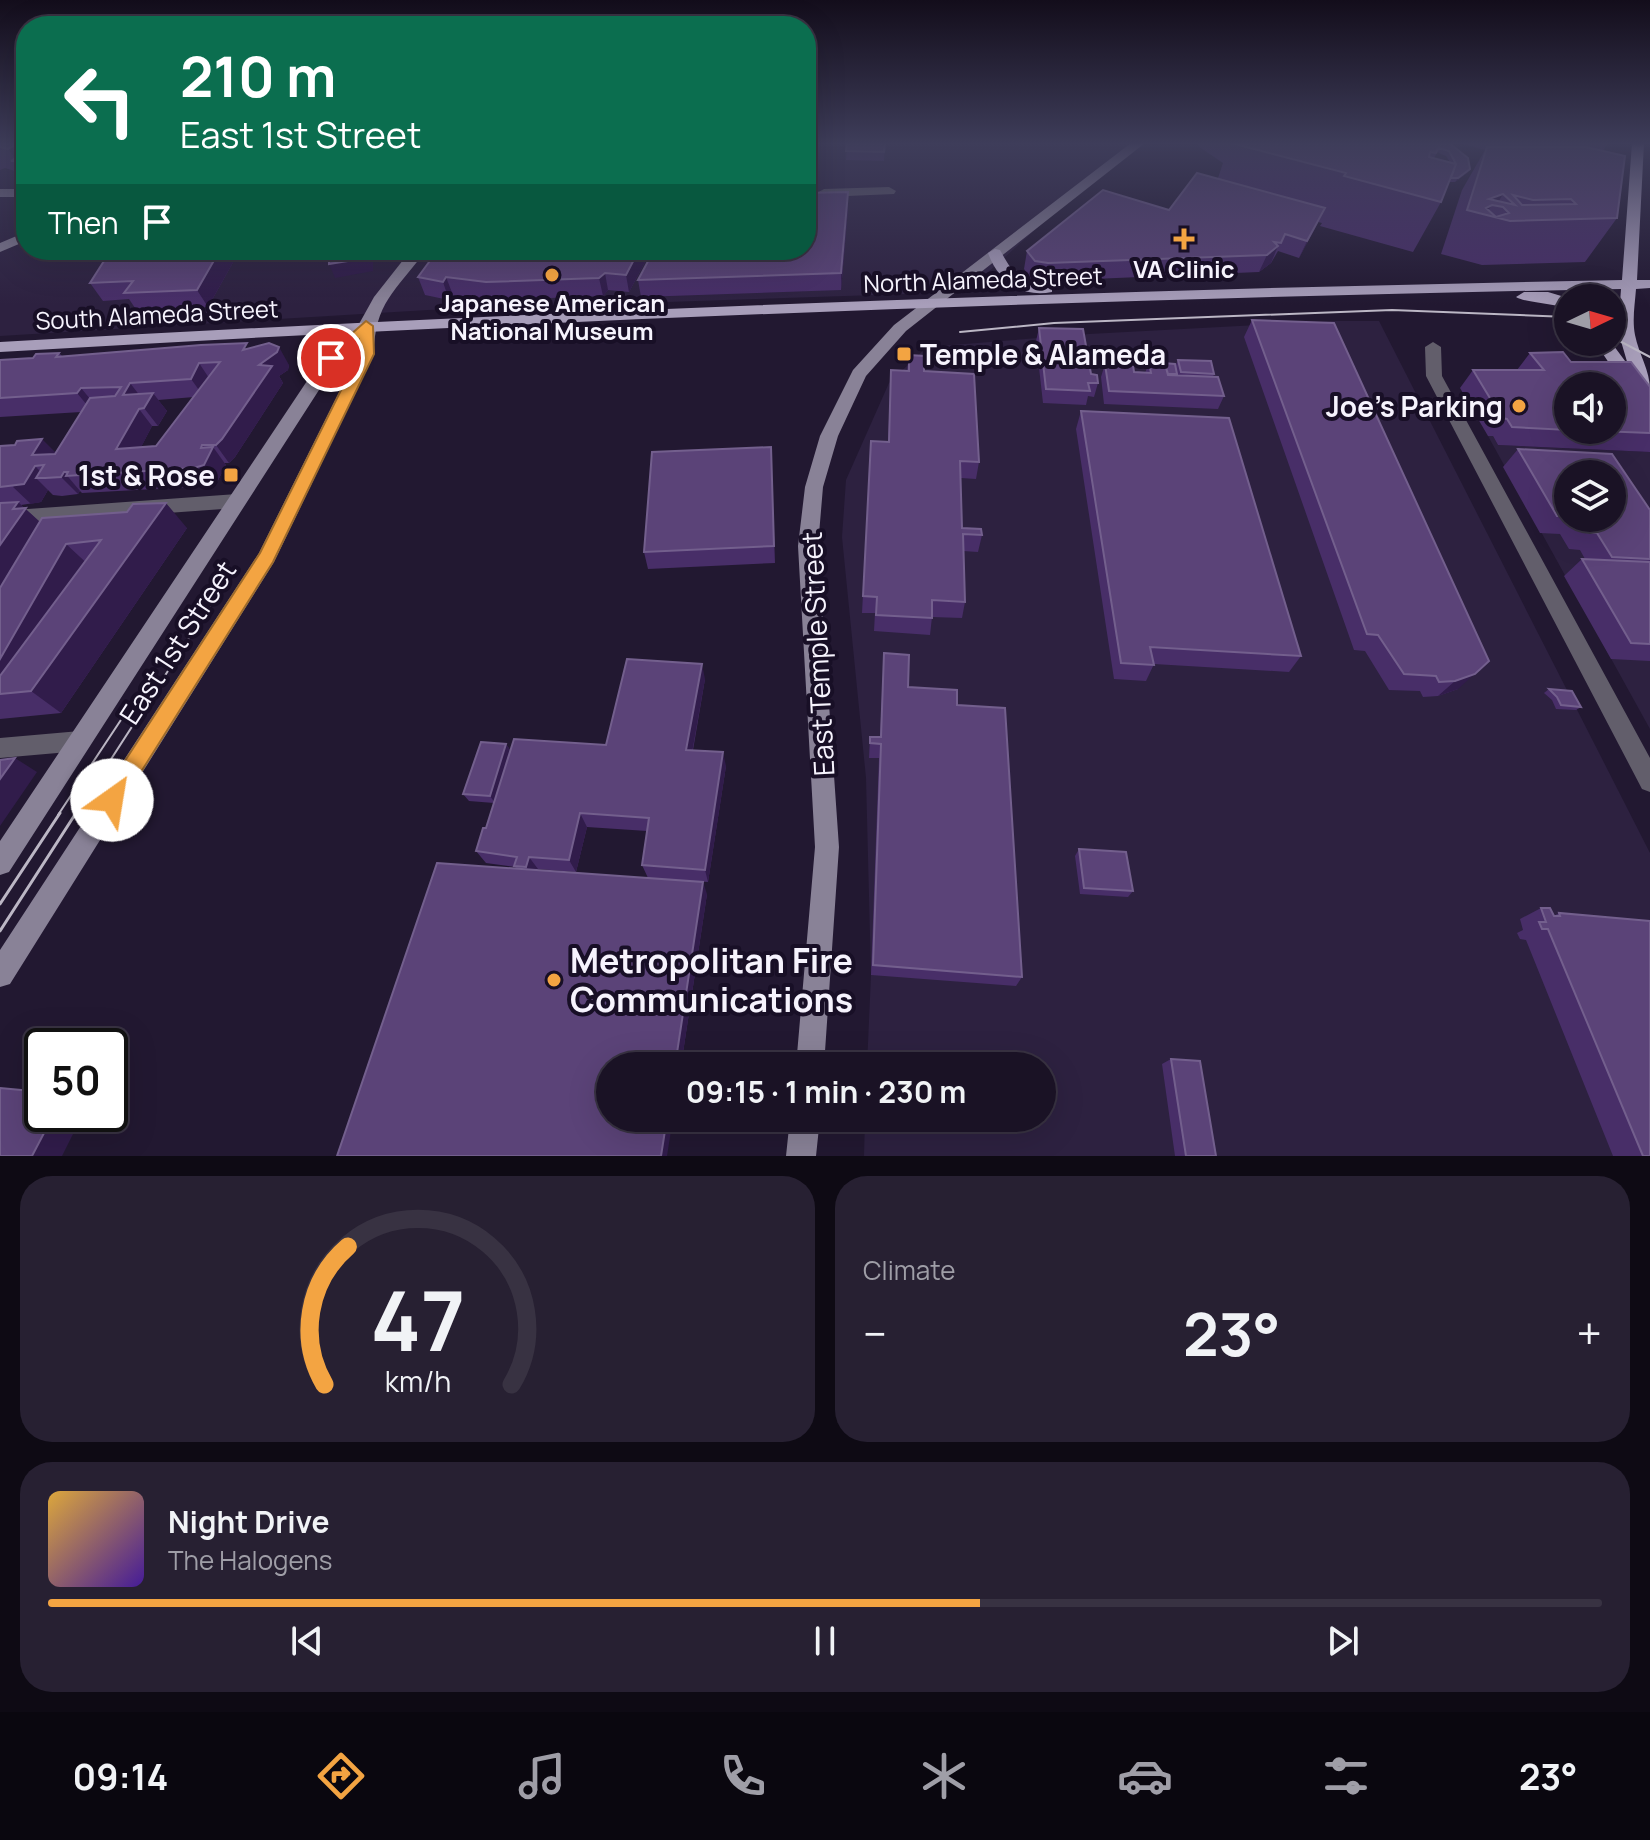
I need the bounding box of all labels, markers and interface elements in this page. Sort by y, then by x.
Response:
text: 210 m [180,37,336,114]
icon: left [48,48,152,152]
text: East 1st Street [180,110,421,159]
icon: arrive [135,200,179,244]
text: Then [48,202,119,243]
marker: VA Clinic [1173,228,1195,250]
place label: VA Clinic [1133,252,1235,285]
street label: North Alameda Street [863,258,1103,300]
marker: Japanese American National Museum [543,266,561,284]
north arrow [1554,284,1626,356]
map controls [1554,284,1626,532]
place label: Japanese American National Museum [439,286,665,347]
street label: South Alameda Street [35,291,279,337]
pin [297,324,365,392]
place label: Temple & Alameda [920,335,1166,373]
icon: arrive [309,336,353,380]
marker: Temple & Alameda [895,345,913,363]
button: sound [1554,372,1626,444]
place label: Joe's Parking [1326,387,1503,425]
marker: Joe's Parking [1510,397,1528,415]
place label: 1st & Rose [78,456,215,494]
button: layers [1554,460,1626,532]
marker: 1st & Rose [222,466,240,484]
street label: East Temple Street [792,531,842,777]
street label: East 1st Street [110,553,244,731]
position arrow [70,758,154,842]
place label: Metropolitan Fire Communications [570,937,853,1022]
marker: Metropolitan Fire Communications [545,971,563,989]
speed limit sign: 50 [24,1028,128,1132]
text: 09:15 · 1 min · 230 m [686,1071,966,1112]
text: Climate [863,1252,955,1288]
text: 47 [370,1262,465,1376]
text: 23° [1183,1292,1281,1374]
text: − [863,1303,887,1363]
text: + [1577,1303,1602,1363]
text: km/h [384,1362,451,1401]
text: Night Drive [168,1501,330,1542]
text: The Halogens [168,1542,332,1578]
icon: previous [285,1619,329,1663]
icon: pause [803,1619,847,1663]
icon: next [1321,1619,1365,1663]
icon: directions [313,1748,369,1804]
icon: music [514,1748,570,1804]
icon: phone [715,1748,771,1804]
icon: climate [916,1748,972,1804]
icon: car [1117,1748,1173,1804]
icon: filters [1318,1748,1374,1804]
text: 09:14 [72,1752,169,1801]
text: 23° [1519,1752,1577,1801]

